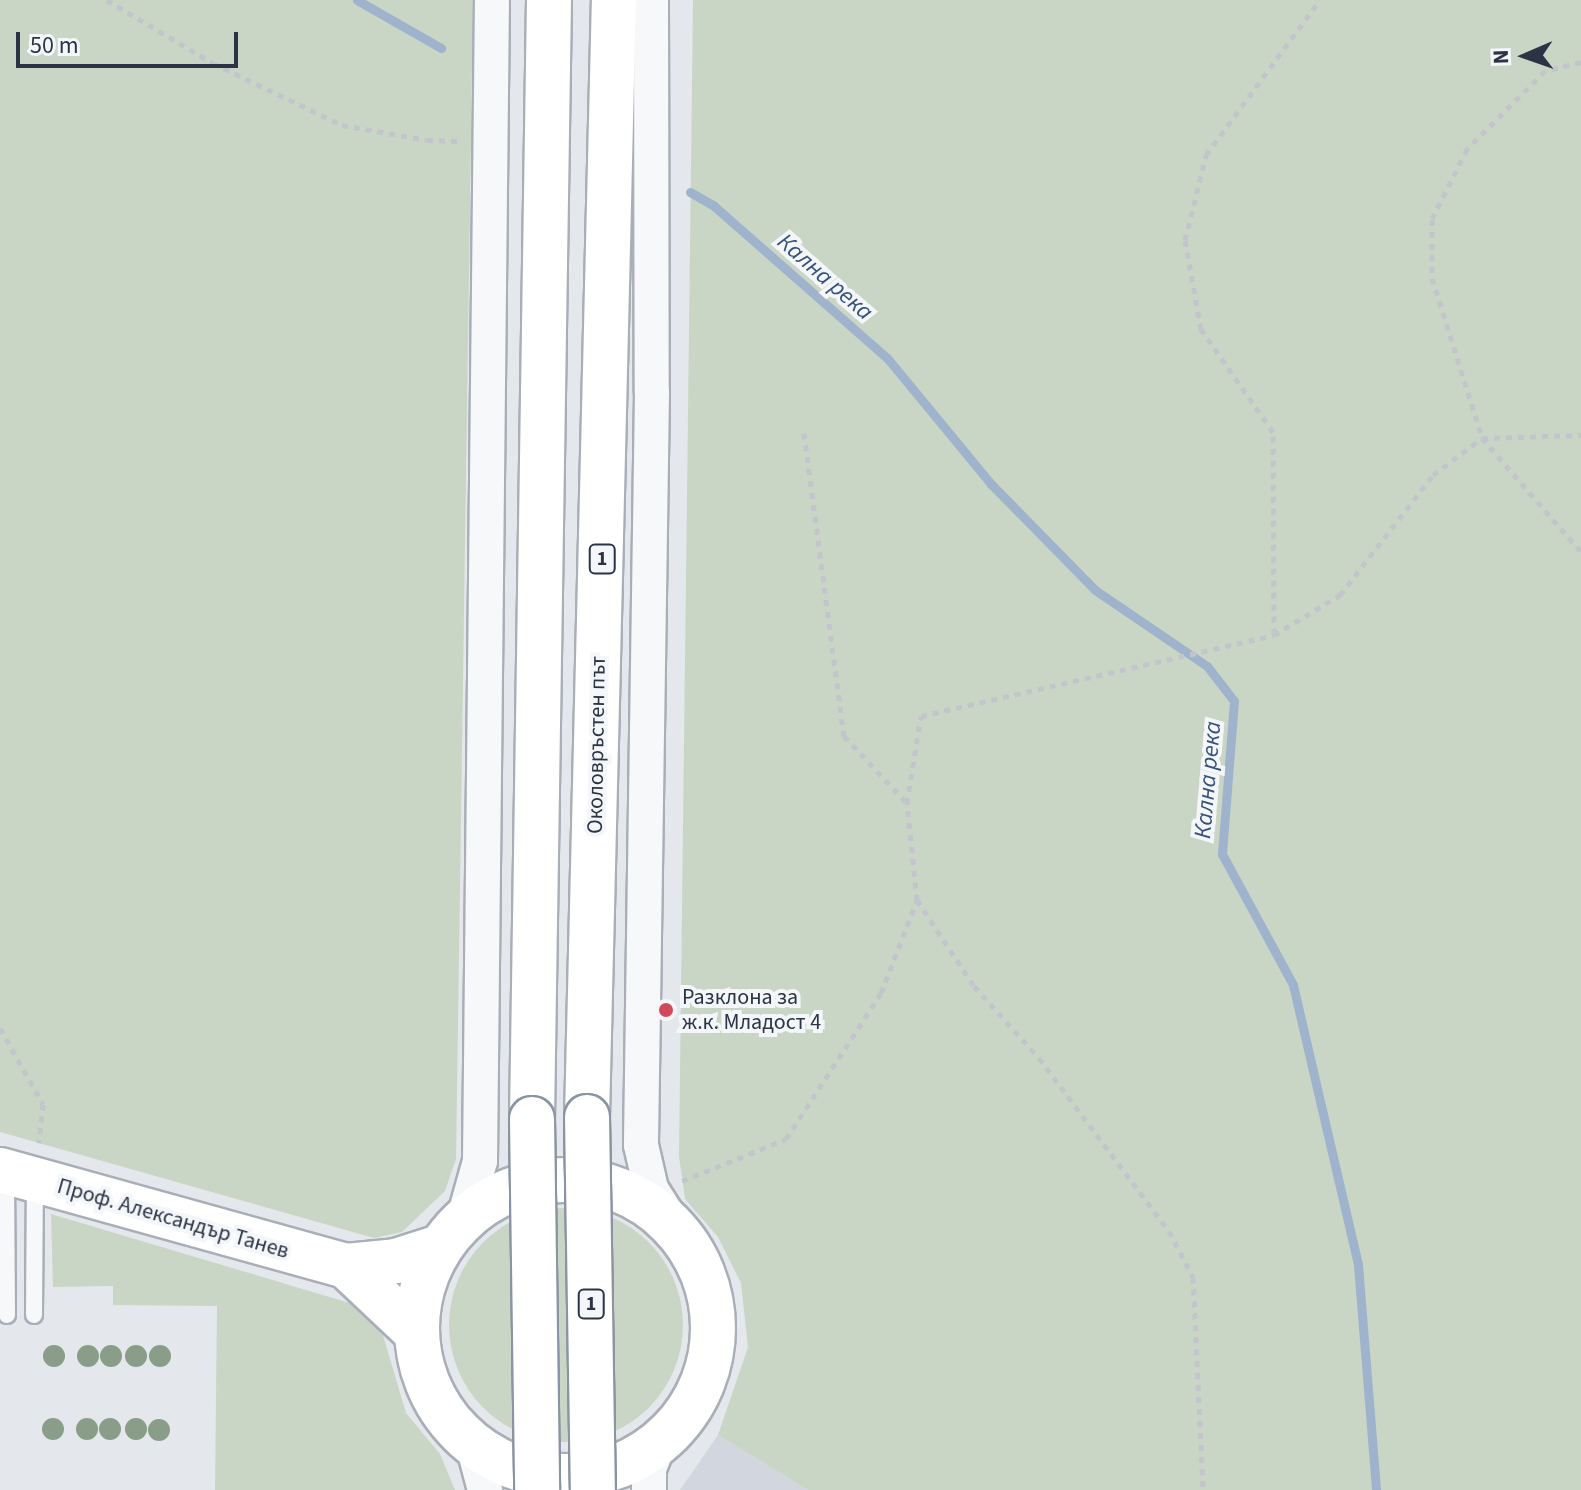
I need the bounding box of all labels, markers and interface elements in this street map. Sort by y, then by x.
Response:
scale bar [20,16,242,66]
north arrow [1485,16,1565,96]
text: 50 m [30,28,79,63]
text: N [1485,49,1517,65]
water label: Кална река [771,228,879,326]
road number: 1 [588,543,616,575]
street label: Околовръстен път [582,656,612,834]
water label: Кална река [1189,720,1227,840]
place label: Разклона за ж.к. Младост 4 [682,984,821,1036]
marker: Разклона за ж.к. Младост 4 [657,1001,675,1019]
street label: Проф. Александър Танев [54,1173,292,1265]
road number: 1 [577,1288,605,1320]

